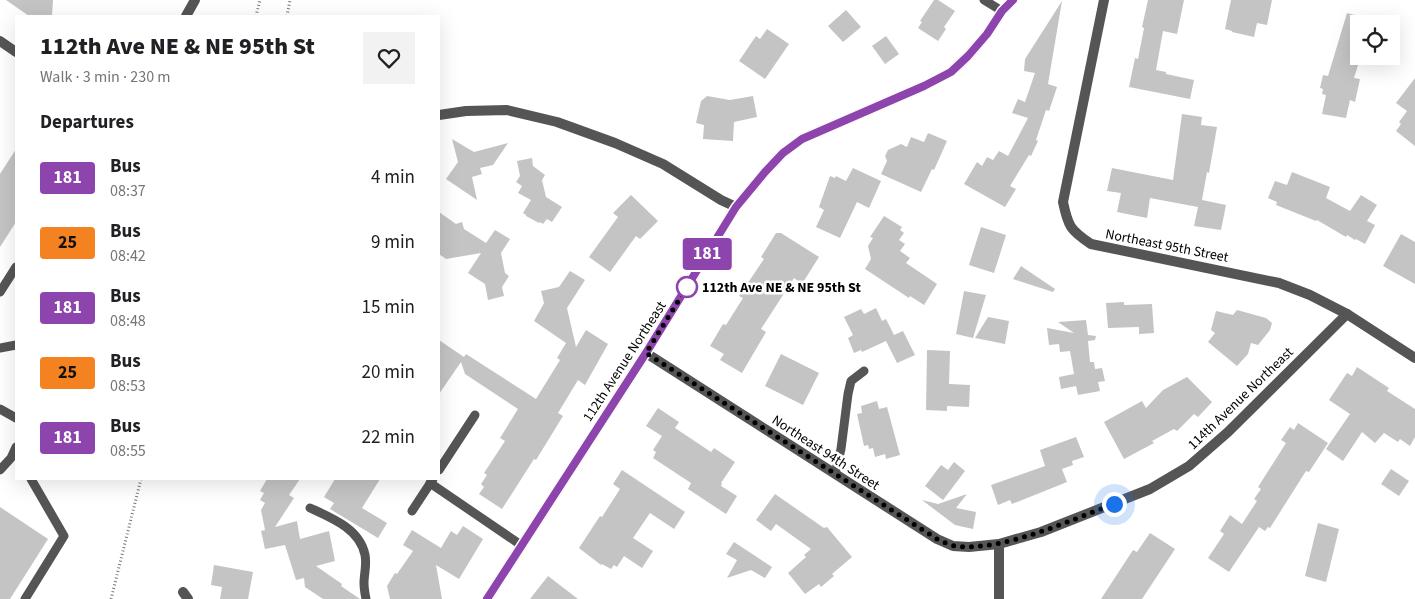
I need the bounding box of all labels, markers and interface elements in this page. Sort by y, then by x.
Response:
map controls [1350,15,1400,65]
button: locate [1350,15,1400,65]
text: 112th Ave NE & NE 95th St [40,29,315,64]
button: heart [363,32,415,84]
text: Walk · 3 min · 230 m [40,66,171,88]
text: Departures [40,109,134,136]
text: Bus [110,153,141,180]
text: 4 min [371,164,415,191]
text: 181 [53,165,82,190]
text: 08:37 [110,180,146,202]
text: Bus [110,218,141,245]
street label: Northeast 95th Street [1104,224,1230,268]
text: 9 min [371,229,415,256]
text: 25 [58,230,77,255]
line badge: 181 [678,238,736,270]
text: 181 [693,241,721,266]
text: 08:42 [110,245,146,267]
marker: 112th Ave NE & NE 95th St [676,276,698,298]
place label: 112th Ave NE & NE 95th St [702,278,861,298]
text: Bus [110,283,141,310]
text: 15 min [361,294,415,321]
text: 181 [53,295,82,320]
street label: 112th Avenue Northeast [578,297,671,426]
text: 08:48 [110,310,146,332]
street label: 114th Avenue Northeast [1183,343,1298,455]
text: Bus [110,348,141,375]
text: 20 min [361,359,415,386]
text: 25 [58,360,77,385]
text: 08:53 [110,375,146,397]
street label: Northeast 94th Street [768,410,884,495]
text: Bus [110,413,141,440]
text: 22 min [361,424,415,451]
text: 181 [53,425,82,450]
text: 08:55 [110,440,146,462]
your location [1102,492,1127,517]

